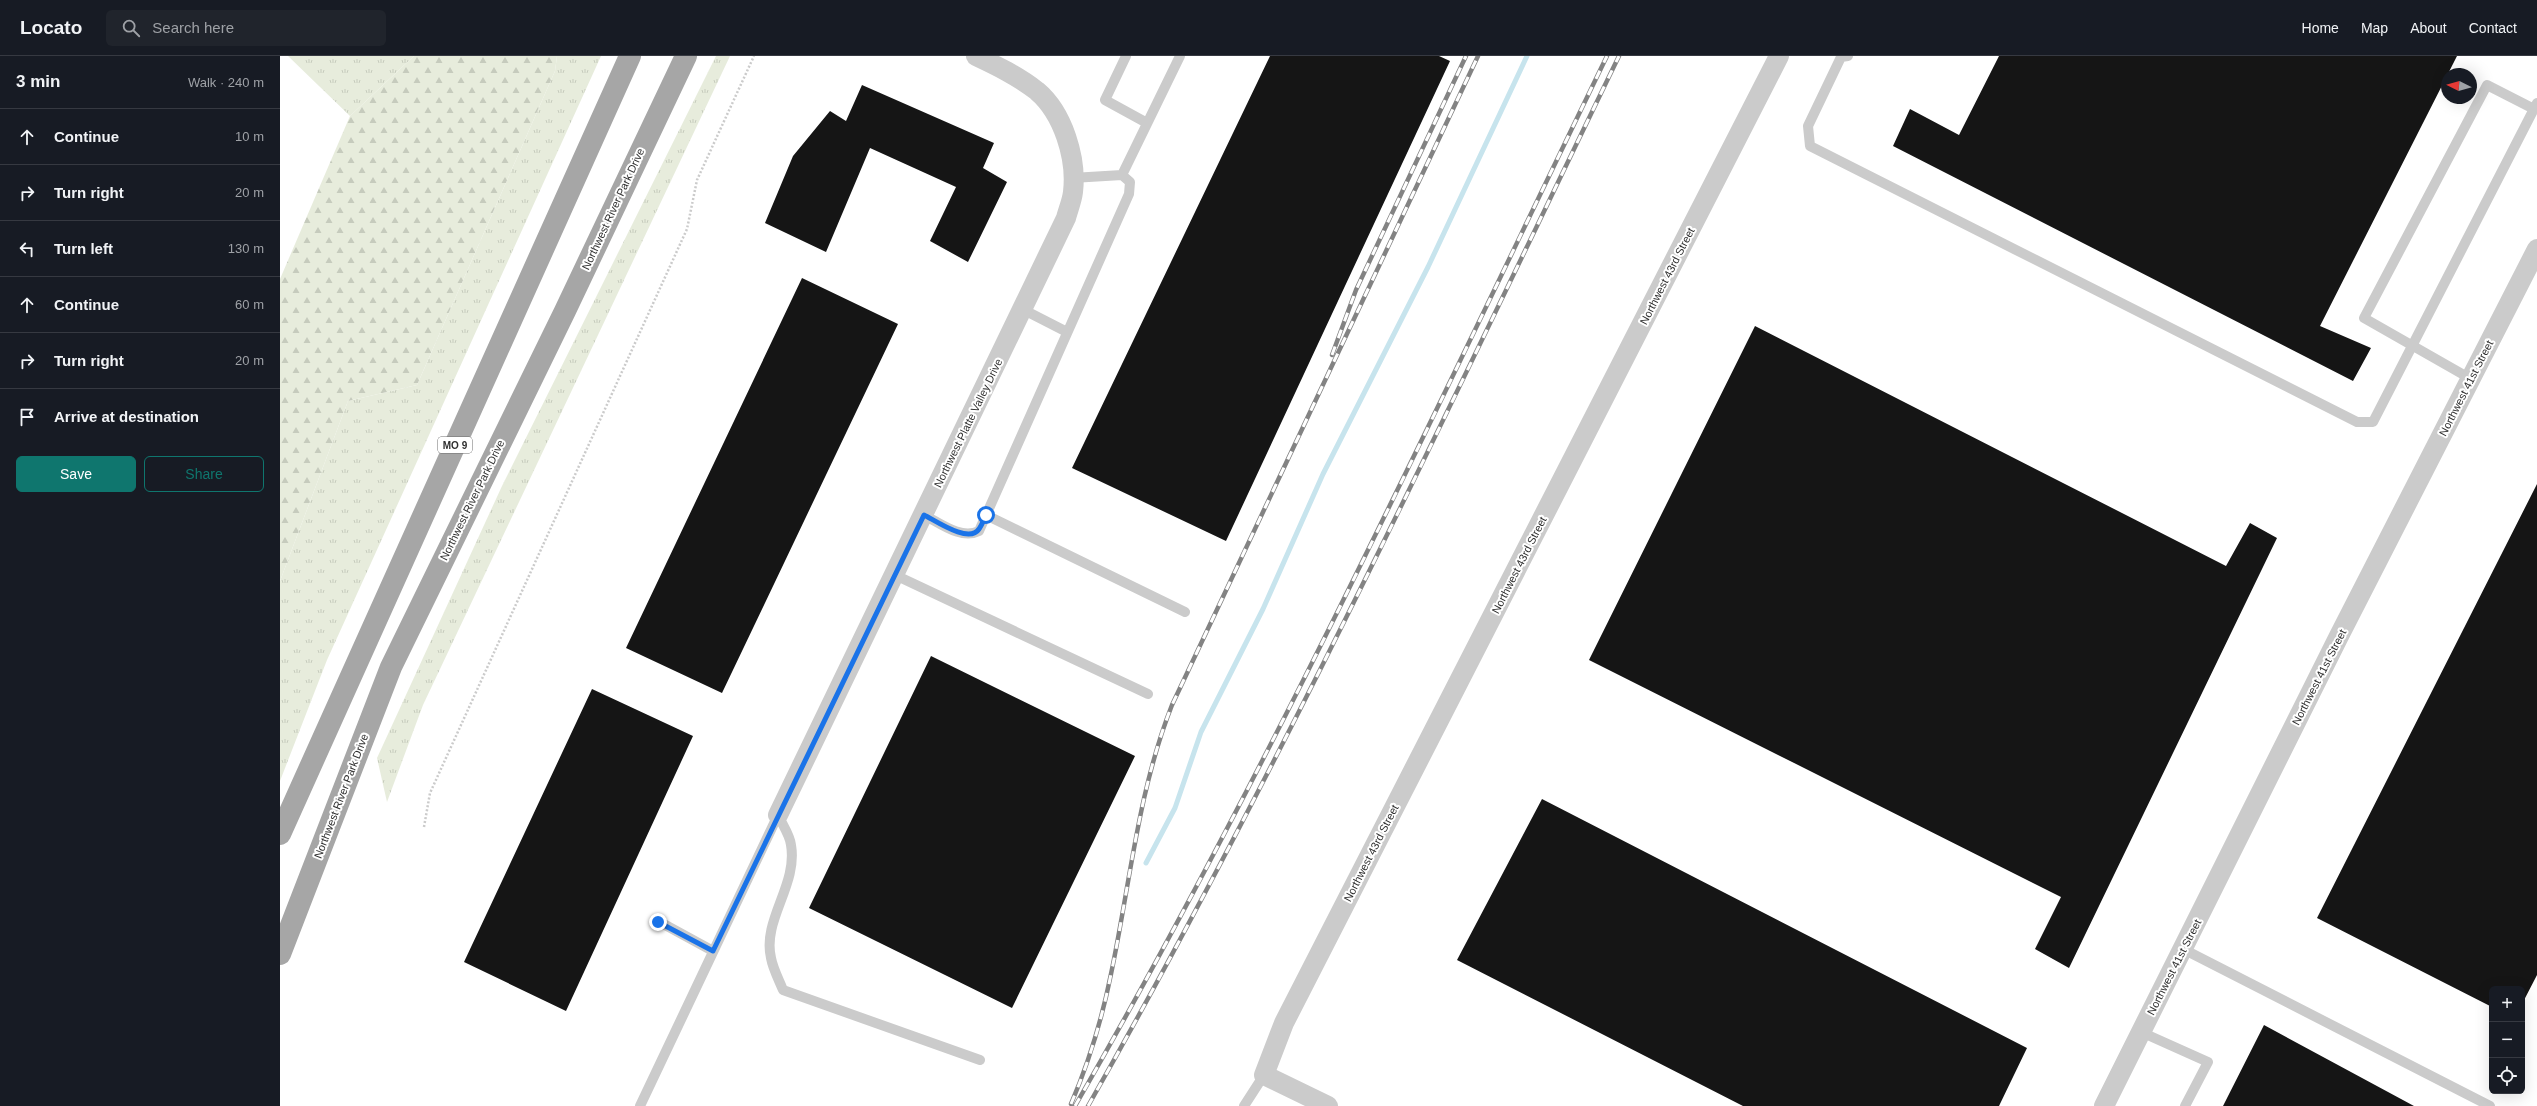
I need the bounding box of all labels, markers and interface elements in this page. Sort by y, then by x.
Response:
search box [106,10,386,46]
text: Locato [20,17,82,38]
icon: search [120,17,142,39]
text: Search here [152,19,234,36]
text: Home [2302,20,2339,36]
text: Map [2361,20,2388,36]
text: About [2410,20,2447,36]
text: Contact [2469,20,2517,36]
north arrow [2441,68,2477,104]
text: 3 min [16,72,60,91]
text: Walk · 240 m [188,75,264,90]
icon: ahead [16,126,38,148]
text: Continue [54,128,119,145]
text: 10 m [235,129,264,144]
street label: Northwest River Park Drive [580,146,646,272]
icon: right [16,182,38,204]
text: Turn right [54,184,124,201]
text: 20 m [235,185,264,200]
street label: Northwest 43rd Street [1637,226,1697,326]
icon: left [16,238,38,260]
text: Turn left [54,240,113,257]
text: 130 m [228,241,264,256]
icon: ahead [16,294,38,316]
text: Continue [54,296,119,313]
text: 60 m [235,297,264,312]
street label: Northwest 41st Street [2437,338,2495,438]
icon: right [16,350,38,372]
text: Turn right [54,352,124,369]
text: 20 m [235,353,264,368]
street label: Northwest Platte Valley Drive [932,357,1004,489]
icon: arrive [16,406,38,428]
text: Arrive at destination [54,408,199,425]
road number: MO 9 [438,437,472,453]
street label: Northwest River Park Drive [438,438,506,562]
button: Save [16,456,136,492]
button: Share [144,456,264,492]
route start [977,506,995,524]
street label: Northwest 43rd Street [1489,515,1549,615]
street label: Northwest 41st Street [2290,627,2348,727]
street label: Northwest River Park Drive [312,732,370,860]
street label: Northwest 43rd Street [1341,803,1401,903]
route end [649,913,667,931]
street label: Northwest 41st Street [2145,917,2203,1017]
map controls [2489,986,2525,1094]
button: + [2489,986,2525,1022]
button: − [2489,1022,2525,1058]
button: locate [2489,1058,2525,1094]

